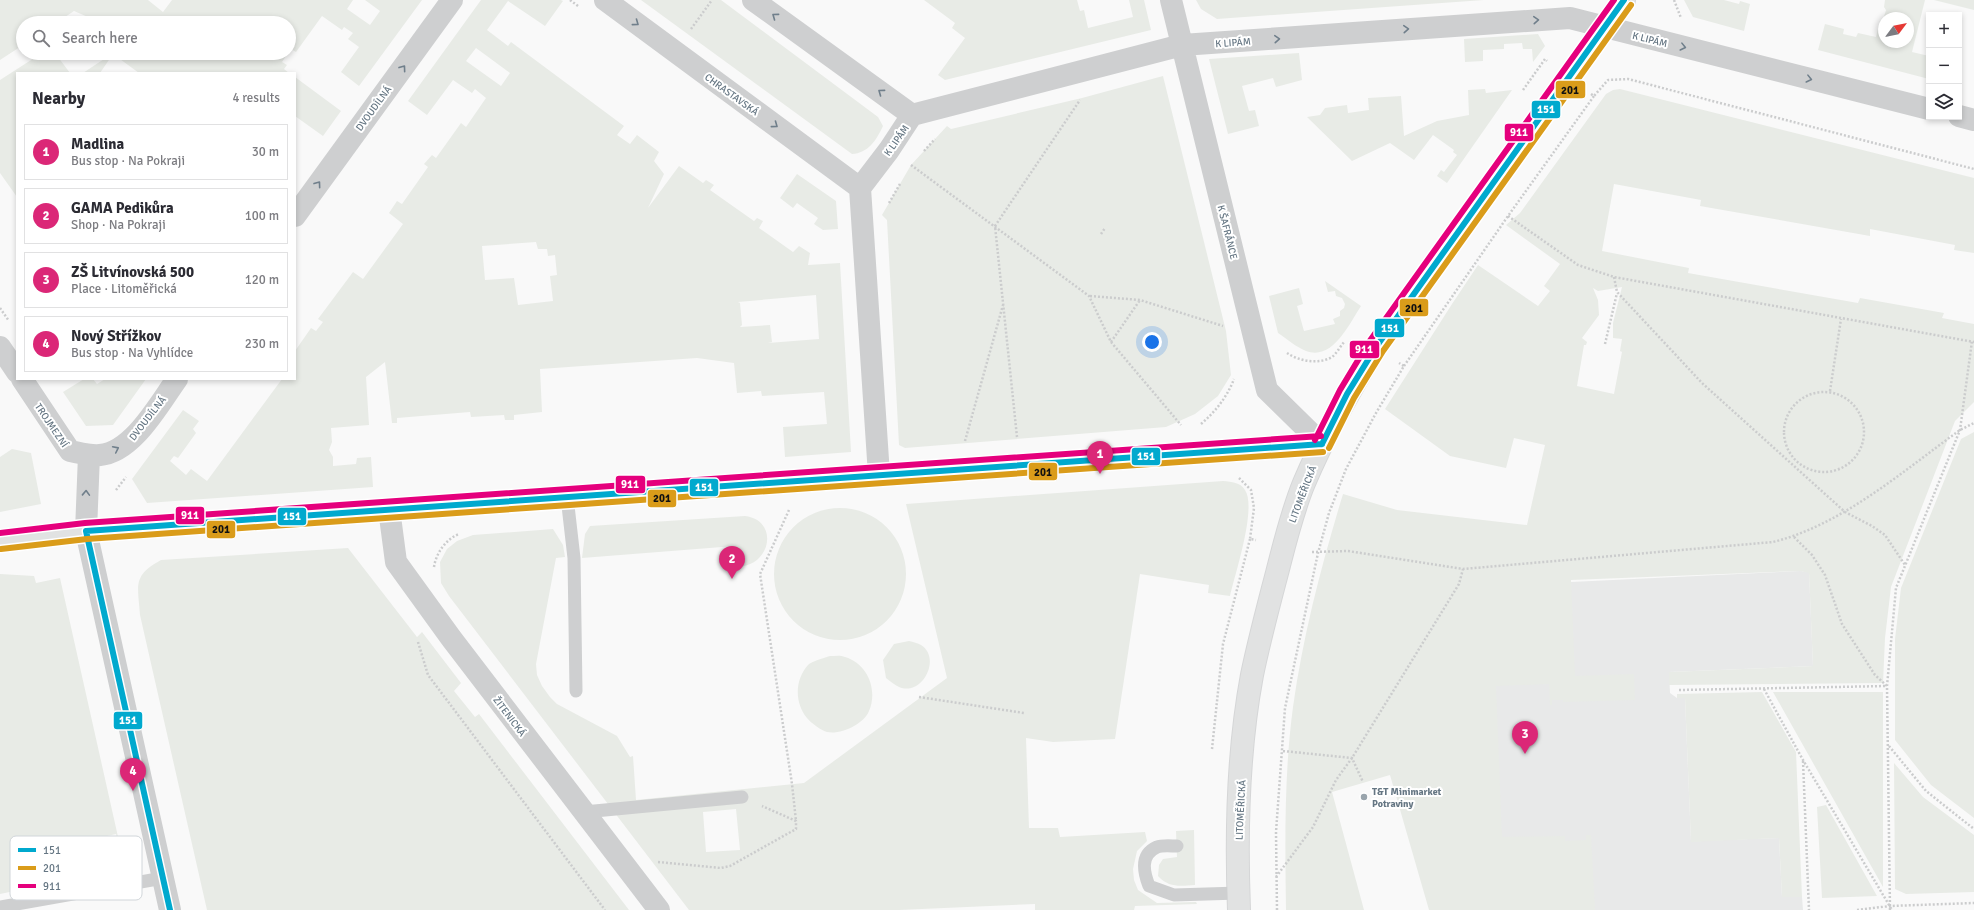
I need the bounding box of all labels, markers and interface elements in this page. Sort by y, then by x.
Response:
north arrow [1878,12,1914,48]
map controls [1926,12,1962,120]
button: + [1926,12,1962,48]
one-way arrow [773,14,780,21]
one-way arrow [1533,15,1539,24]
search box [16,16,296,60]
one-way arrow [632,18,639,26]
one-way arrow [1403,25,1409,34]
icon: search [30,27,52,49]
text: Search here [62,29,138,47]
street label: K LIPÁM [1631,29,1669,50]
one-way arrow [1274,34,1280,43]
street label: K LIPÁM [1215,35,1251,50]
one-way arrow [1679,42,1686,51]
button: − [1926,48,1962,84]
one-way arrow [398,65,405,72]
street label: CHRASTAVSKÁ [702,70,761,118]
one-way arrow [1806,74,1812,82]
line badge: 201 [1555,80,1586,99]
street label: DVOUDÍLNÁ [353,83,394,133]
text: 201 [1561,84,1579,97]
button: layers [1926,84,1962,120]
text: Nearby [32,88,85,109]
text: 4 results [232,90,280,106]
one-way arrow [878,90,885,97]
line badge: 151 [1531,100,1561,119]
text: 151 [1537,103,1555,116]
one-way arrow [770,120,777,127]
street label: K LIPÁM [881,122,912,159]
line badge: 911 [1504,123,1534,142]
text: 911 [1510,126,1528,139]
text: Madlina [71,135,124,153]
text: 1 [42,144,50,160]
text: 30 m [252,144,279,160]
text: Bus stop · Na Pokraji [71,153,185,169]
one-way arrow [313,182,320,189]
text: GAMA Pedikůra [71,199,174,217]
street label: K ŠAFRÁNCE [1214,204,1241,261]
text: 2 [42,208,50,224]
text: 100 m [245,208,279,224]
text: Shop · Na Pokraji [71,217,166,233]
text: ZŠ Litvínovská 500 [71,263,194,281]
text: 3 [42,272,50,288]
text: 120 m [245,272,279,288]
text: Place · Litoměřická [71,281,177,297]
line badge: 201 [1399,298,1429,317]
text: 201 [1405,302,1423,315]
line badge: 151 [1374,318,1405,338]
text: 151 [1381,322,1399,335]
text: Nový Střížkov [71,327,161,345]
your location [1142,332,1162,352]
text: 4 [42,336,50,352]
text: 230 m [245,336,279,352]
line badge: 911 [1349,340,1380,359]
text: 911 [1355,343,1373,356]
text: Bus stop · Na Vyhlídce [71,345,193,361]
street label: DVOUDÍLNÁ [126,394,169,443]
street label: TROJMEZNÍ [32,401,71,450]
pin: 1 [1087,441,1113,474]
one-way arrow [112,447,119,454]
line badge: 151 [1131,447,1161,466]
text: 151 [1137,450,1155,463]
line badge: 201 [1028,462,1058,481]
street label: LITOMĚŘICKÁ [1286,464,1319,525]
text: 201 [1034,466,1052,479]
line badge: 911 [615,475,646,494]
text: 911 [621,478,639,491]
line badge: 151 [689,478,719,497]
text: 151 [695,481,713,494]
line badge: 201 [647,489,677,508]
one-way arrow [82,490,91,496]
text: 201 [653,492,671,505]
line badge: 911 [175,506,205,525]
line badge: 151 [277,507,307,526]
text: 911 [181,509,199,522]
text: 151 [283,510,301,523]
line badge: 201 [206,520,236,539]
text: 201 [212,523,230,536]
pin: 2 [719,546,745,579]
street label: ŽITENICKÁ [490,694,529,739]
line badge: 151 [113,711,143,730]
text: 151 [119,714,137,727]
pin: 3 [1512,721,1538,754]
pin: 4 [120,758,146,791]
street label: LITOMĚŘICKÁ [1232,780,1249,840]
place label: T&T Minimarket Potraviny [1372,786,1442,810]
marker: T&T Minimarket Potraviny [1359,792,1369,802]
legend [10,836,142,900]
text: 151 [43,844,61,857]
text: 201 [43,862,61,875]
text: 911 [43,880,61,893]

